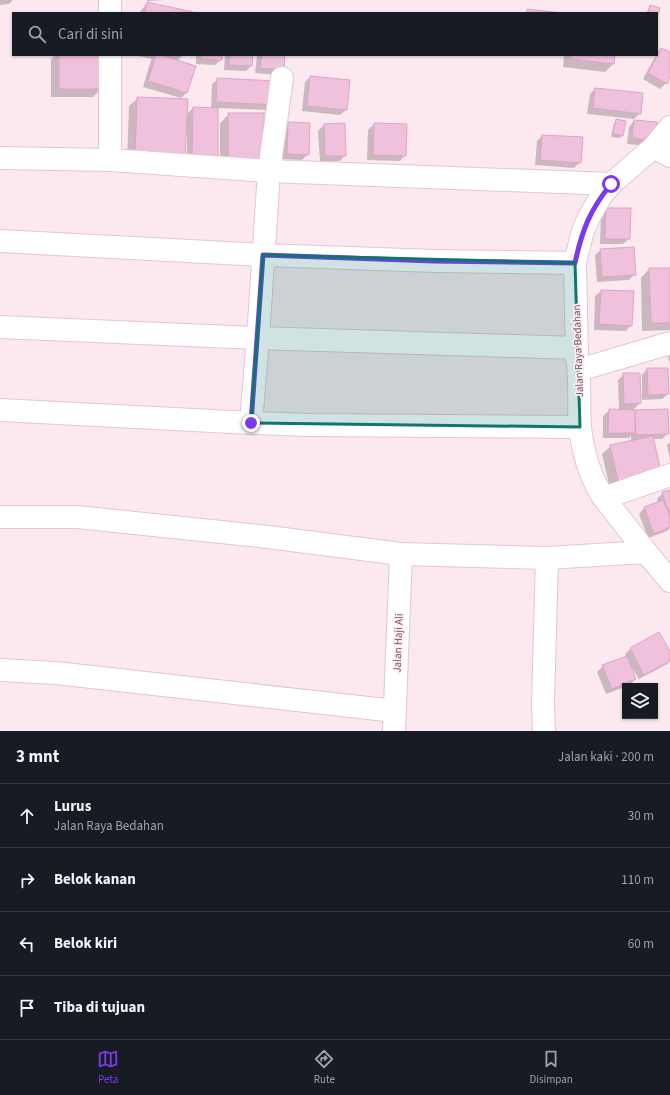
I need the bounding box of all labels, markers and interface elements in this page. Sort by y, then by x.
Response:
search box [12,12,658,56]
icon: search [26,23,48,45]
text: Cari di sini [58,24,123,45]
route start [602,175,620,193]
street label: Jalan Raya Bedahan [569,304,587,398]
route end [242,414,260,432]
street label: Jalan Haji Ali [389,613,407,673]
map controls [622,683,658,719]
button: layers [622,683,658,719]
text: 3 mnt [16,745,59,769]
text: Jalan kaki · 200 m [558,748,654,766]
text: Lurus [54,796,91,817]
icon: ahead [16,805,38,827]
text: 30 m [628,807,654,825]
text: Jalan Raya Bedahan [54,817,164,835]
icon: right [16,869,38,891]
text: Belok kanan [54,869,136,890]
text: 110 m [621,871,654,889]
icon: left [16,933,38,955]
text: Belok kiri [54,933,117,954]
text: 60 m [628,935,654,953]
icon: arrive [16,997,38,1019]
text: Tiba di tujuan [54,997,145,1018]
tab: Peta [97,1048,119,1087]
tab: Rute [313,1048,335,1087]
tab: Disimpan [529,1048,573,1087]

